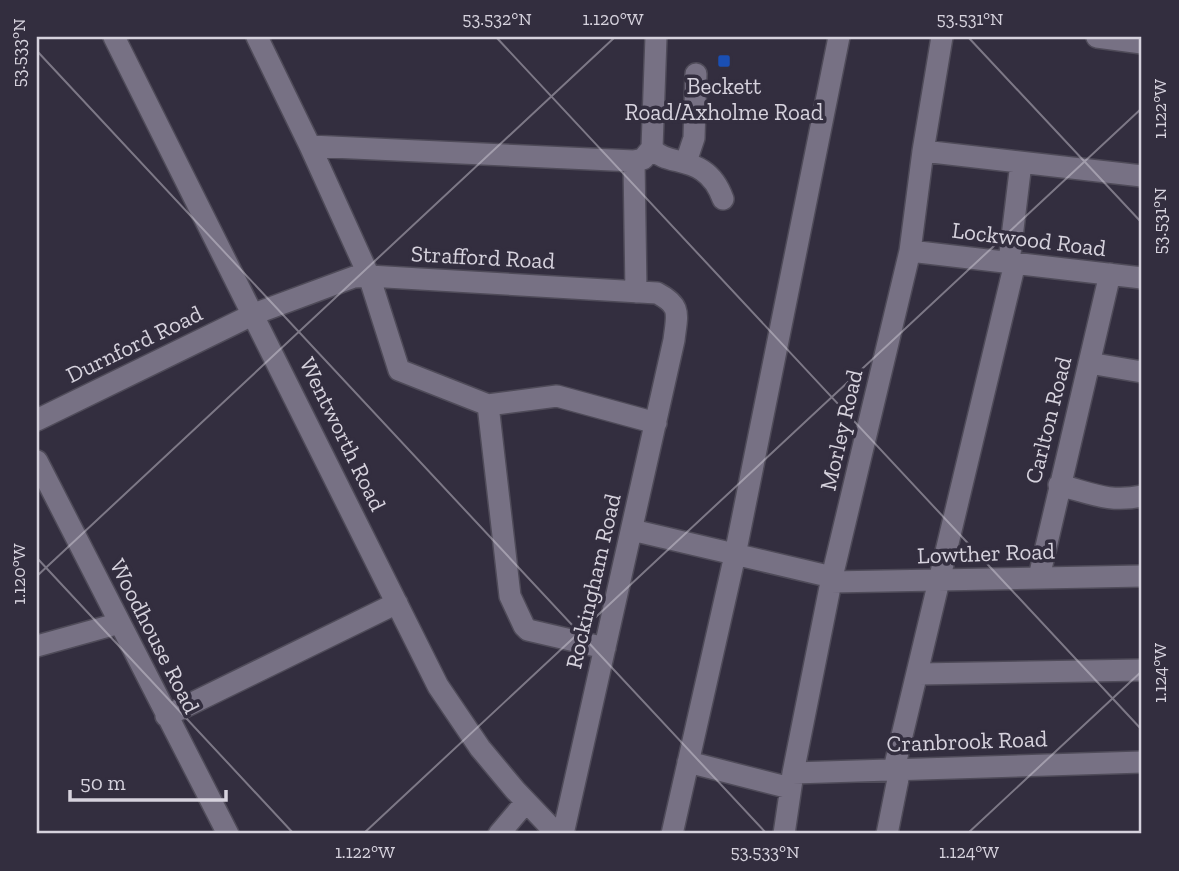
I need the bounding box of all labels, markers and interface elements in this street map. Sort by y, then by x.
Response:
text: 53.532°N [462,8,532,30]
text: 1.120°W [582,8,644,30]
text: 53.531°N [937,8,1003,30]
text: 53.533°N [8,18,30,88]
marker: Beckett Road/Axholme Road [716,53,732,69]
place label: Beckett Road/Axholme Road [625,72,824,126]
text: 1.122°W [1149,79,1171,139]
text: 53.531°N [1149,188,1171,254]
street label: Lockwood Road [950,216,1108,262]
street label: Strafford Road [410,239,556,275]
street label: Durnford Road [61,299,207,389]
street label: Wentworth Road [294,353,392,516]
street label: Carlton Road [1019,353,1077,486]
street label: Morley Road [813,366,869,493]
street label: Rockingham Road [559,490,627,671]
street label: Lowther Road [917,537,1056,569]
text: 1.120°W [8,543,30,605]
street label: Woodhouse Road [104,554,206,718]
text: 1.124°W [1149,643,1171,703]
street label: Cranbrook Road [886,724,1048,758]
scale bar [70,759,226,803]
text: 50 m [80,770,126,795]
text: 1.122°W [335,841,395,863]
text: 53.533°N [730,841,800,863]
text: 1.124°W [939,841,999,863]

